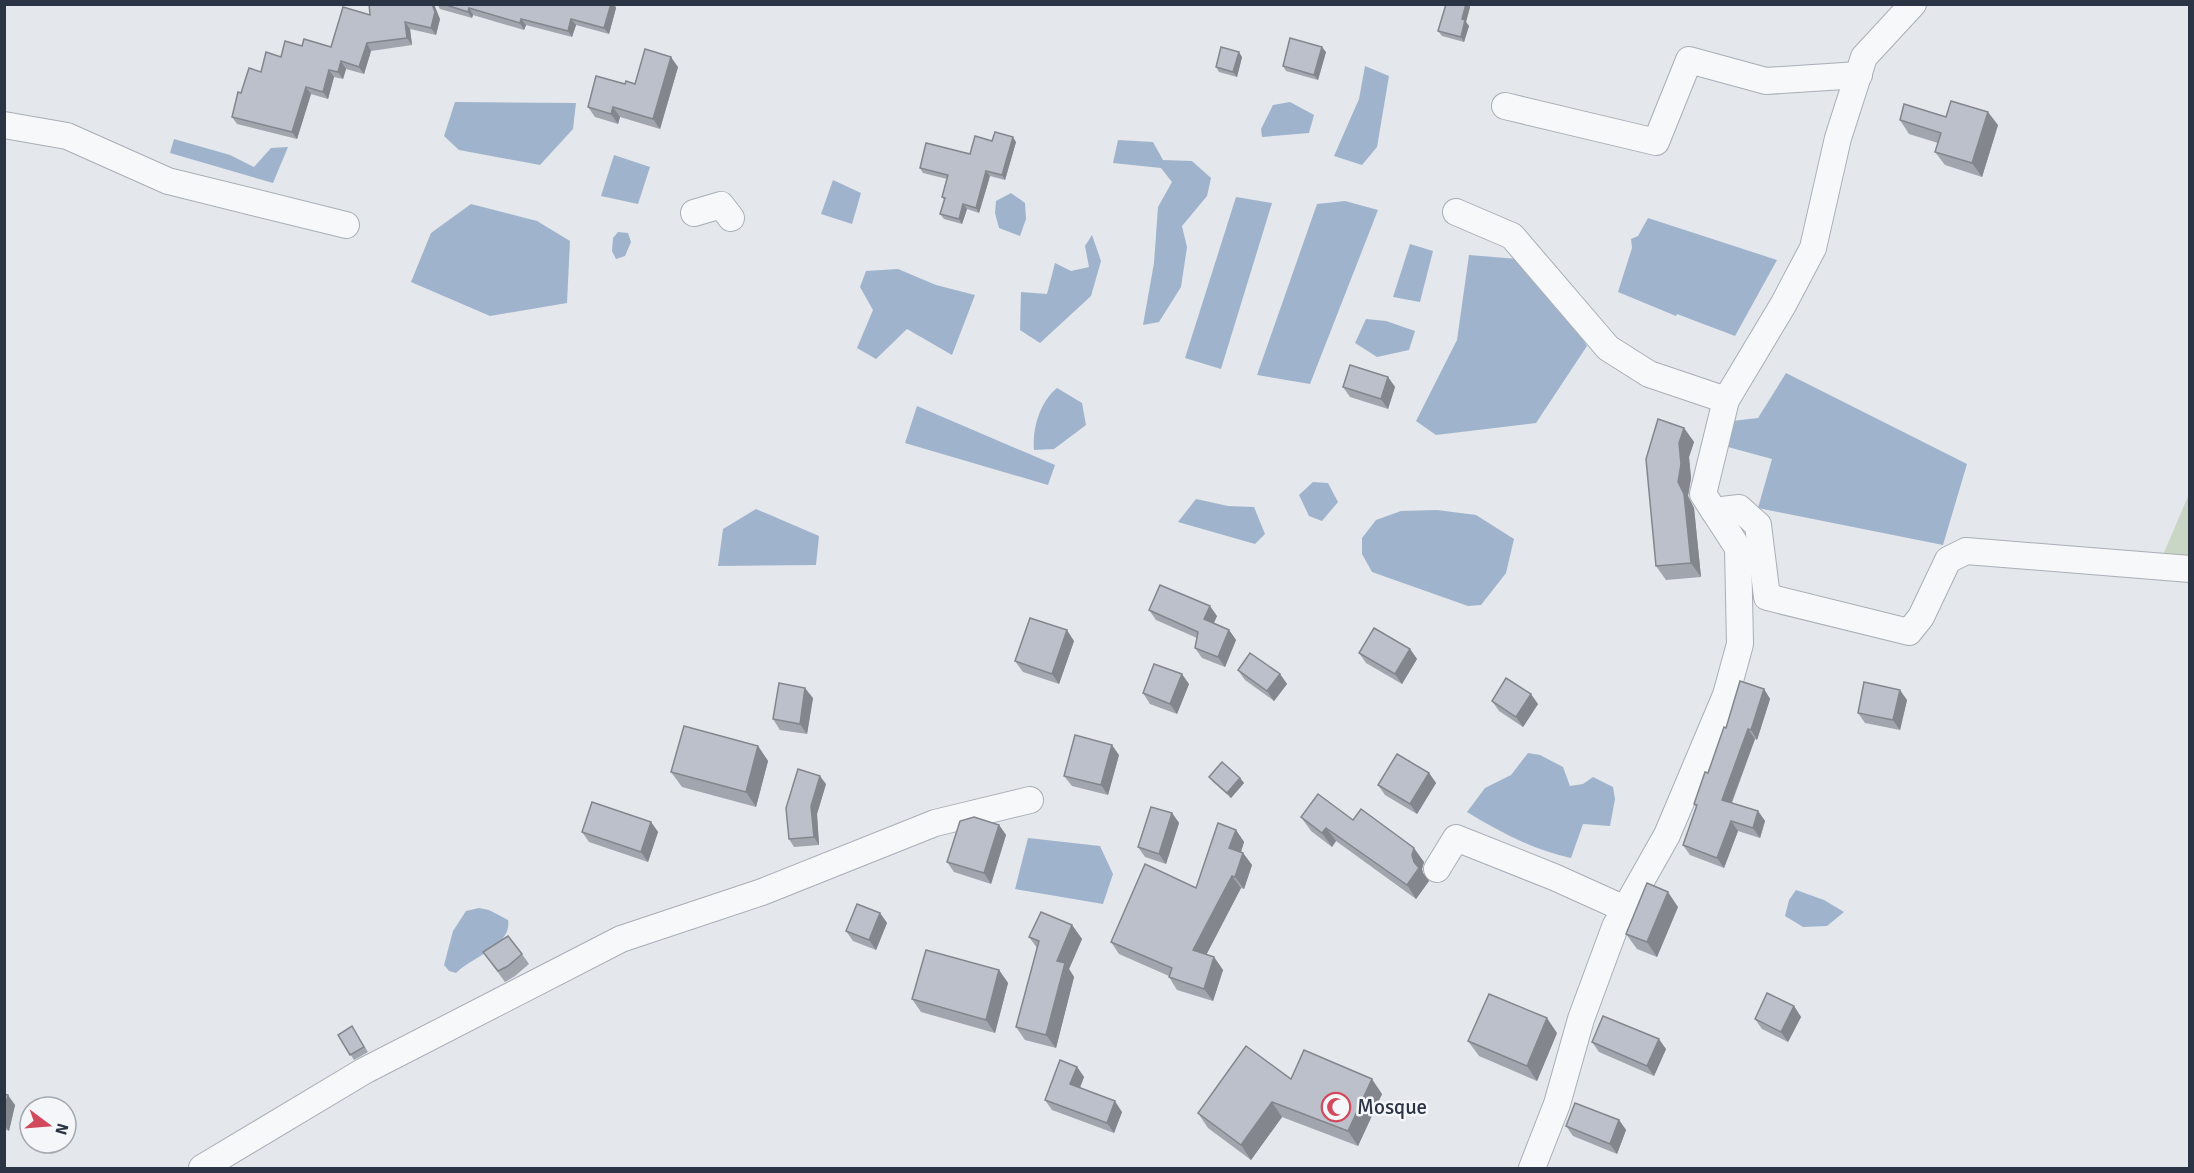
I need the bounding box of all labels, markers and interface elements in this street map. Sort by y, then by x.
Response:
mosque icon: Mosque [1320,1091,1352,1123]
place label: Mosque [1357,1094,1427,1120]
north arrow [18,1095,78,1155]
text: N [50,1121,73,1137]

